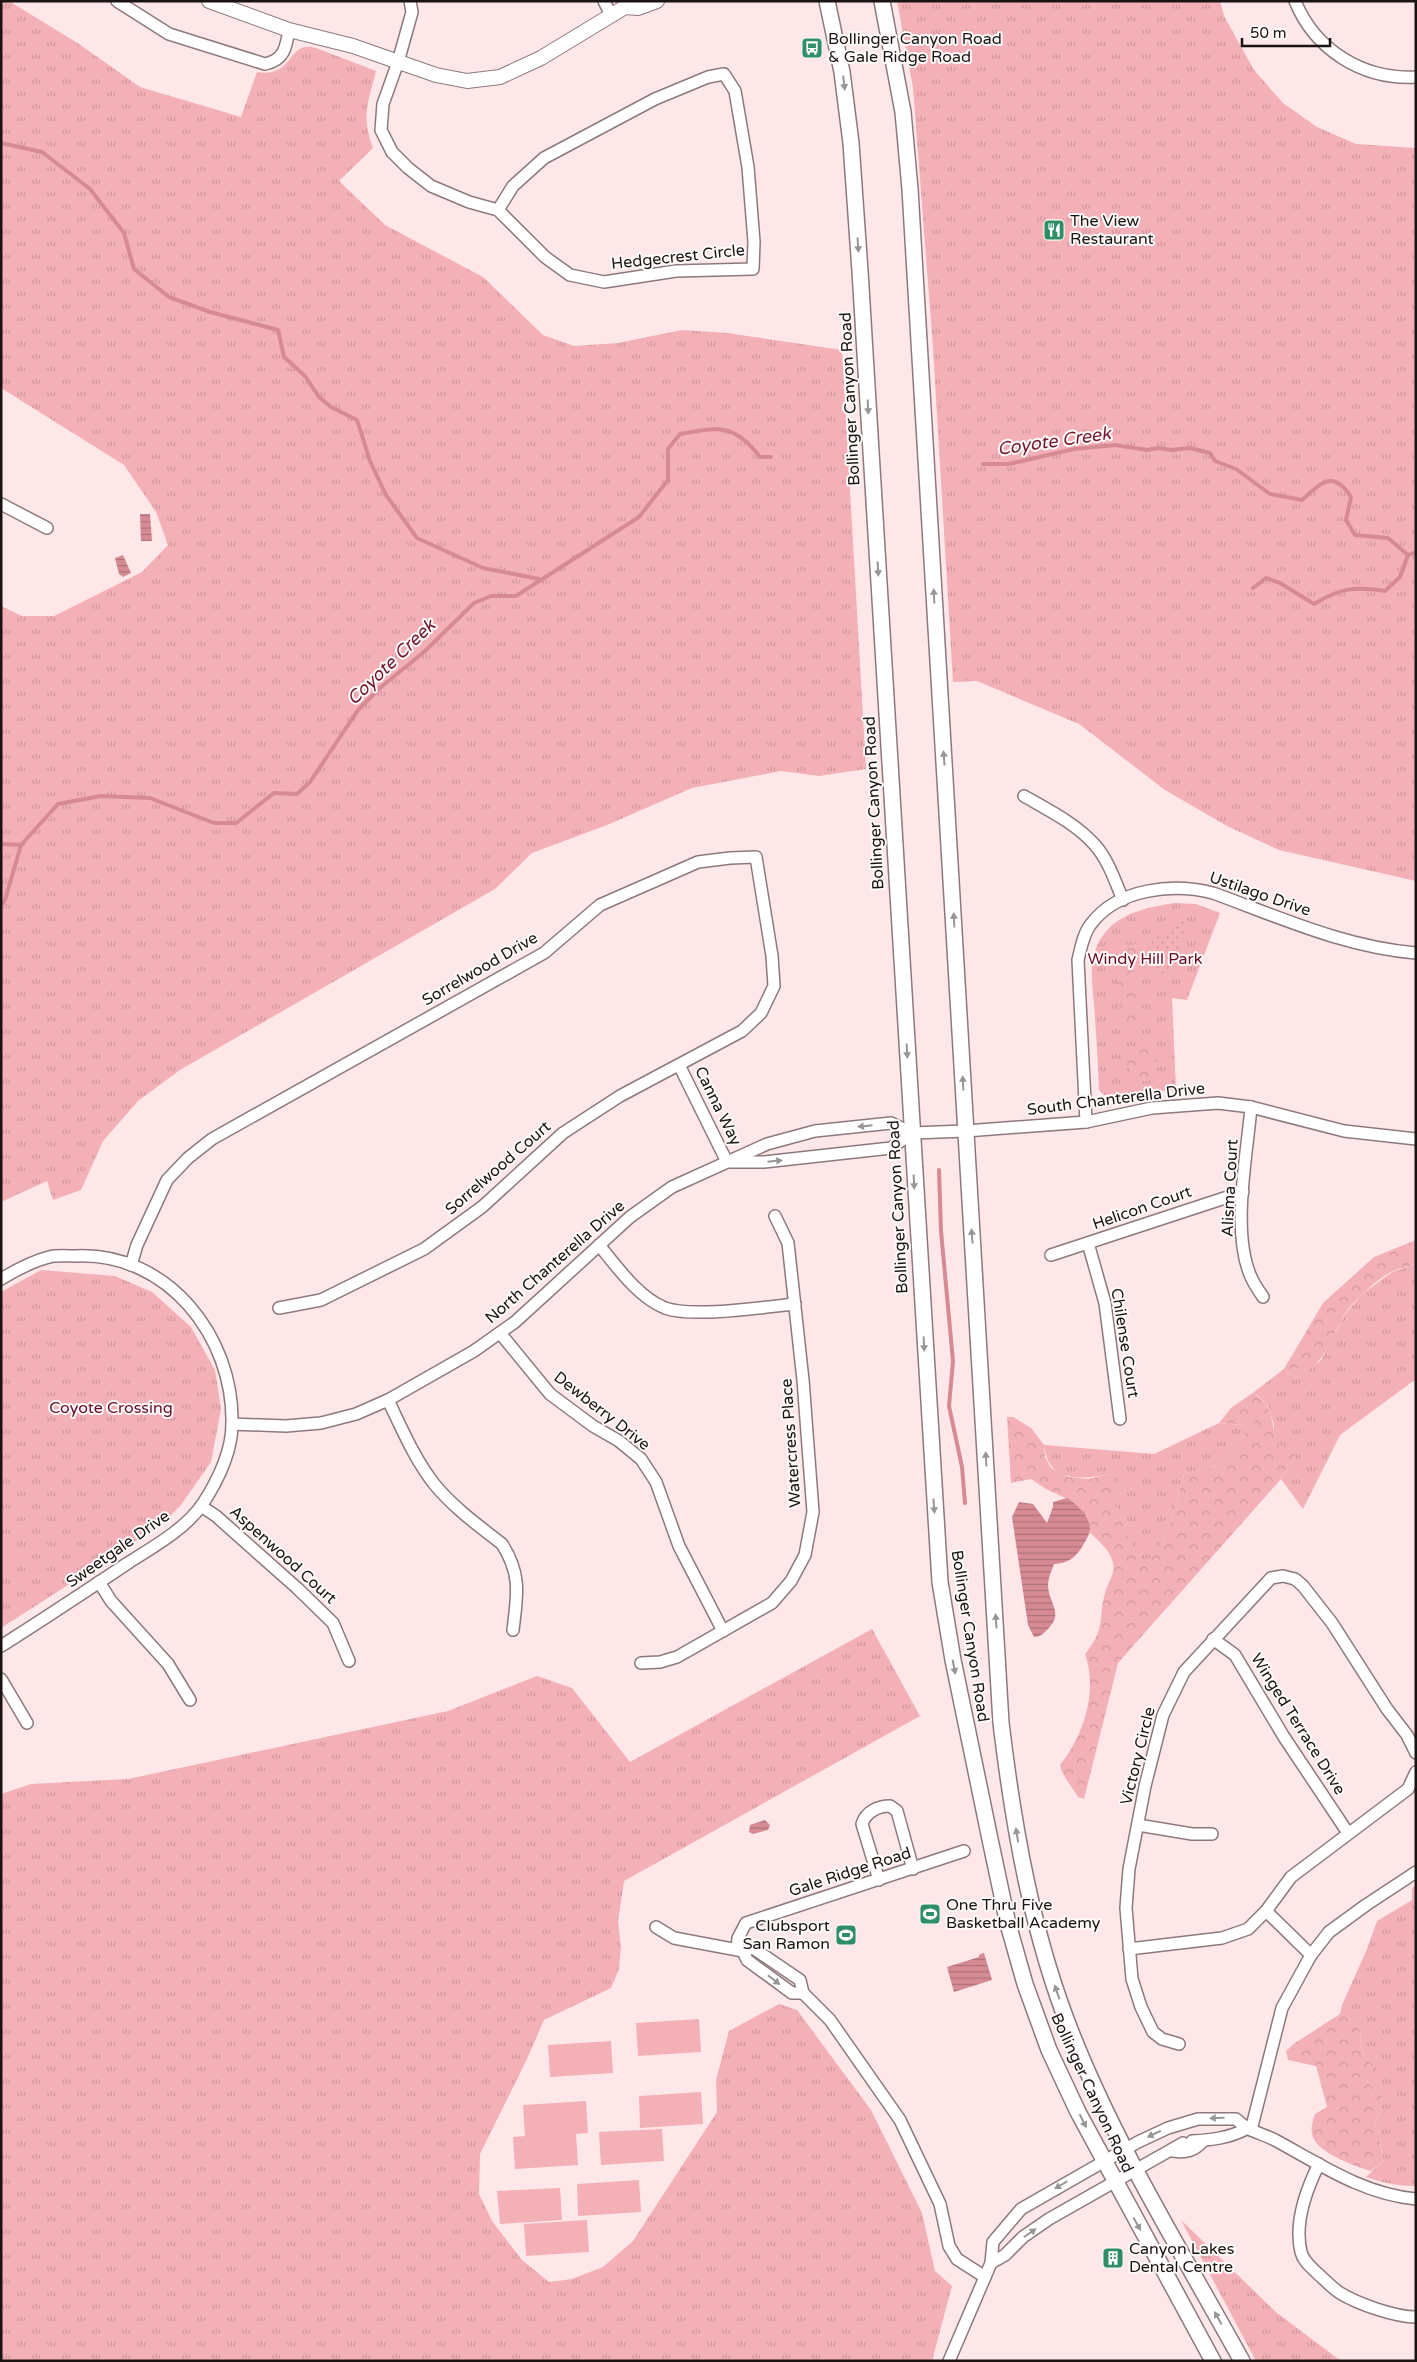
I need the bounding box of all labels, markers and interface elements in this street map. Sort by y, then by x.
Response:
scale bar [1242,15,1330,47]
text: 50 m [1250,24,1287,42]
place label: Bollinger Canyon Road & Gale Ridge Road [828,29,1002,67]
bus stop icon: Bollinger Canyon Road & Gale Ridge Road [800,36,824,60]
one-way arrow [840,76,848,92]
place label: The View Restaurant [1070,211,1154,249]
restaurant icon: The View Restaurant [1042,218,1066,242]
one-way arrow [855,237,863,253]
street label: Hedgecrest Circle [610,240,746,274]
street label: Bollinger Canyon Road [835,312,865,486]
one-way arrow [865,399,873,415]
water label: Coyote Creek [996,422,1113,460]
one-way arrow [875,562,883,578]
one-way arrow [930,588,938,604]
water label: Coyote Creek [342,614,441,710]
street label: Bollinger Canyon Road [859,716,889,890]
one-way arrow [940,750,948,766]
street label: Ustilago Drive [1207,867,1313,921]
one-way arrow [950,912,958,928]
street label: Sorrelwood Drive [419,928,541,1010]
park label: Windy Hill Park [1088,949,1203,969]
one-way arrow [903,1043,911,1059]
street label: Canna Way [690,1063,746,1149]
one-way arrow [959,1074,967,1090]
street label: South Chanterella Drive [1026,1078,1206,1120]
street label: Sorrelwood Court [441,1117,555,1219]
street label: Bollinger Canyon Road [883,1120,913,1294]
one-way arrow [857,1122,873,1130]
street label: Alisma Court [1217,1139,1243,1237]
one-way arrow [768,1157,784,1165]
one-way arrow [911,1174,919,1190]
street label: Helicon Court [1090,1182,1194,1234]
street label: North Chanterella Drive [481,1196,629,1328]
one-way arrow [967,1228,975,1244]
street label: Chilense Court [1106,1287,1144,1399]
one-way arrow [921,1336,929,1352]
street label: Dewberry Drive [550,1367,654,1455]
street label: Watercress Place [777,1378,805,1508]
park label: Coyote Crossing [49,1398,173,1418]
one-way arrow [981,1450,989,1466]
one-way arrow [930,1499,938,1515]
street label: Aspenwood Court [225,1502,341,1608]
street label: Sweetgale Drive [62,1506,174,1592]
street label: Bollinger Canyon Road [947,1549,993,1723]
one-way arrow [992,1613,1000,1629]
street label: Winged Terrace Drive [1246,1649,1350,1799]
one-way arrow [951,1660,959,1676]
street label: Victory Circle [1116,1705,1160,1807]
one-way arrow [1012,1826,1020,1842]
street label: Gale Ridge Road [786,1843,914,1901]
place label: One Thru Five Basketball Academy [946,1895,1101,1933]
sports icon: One Thru Five Basketball Academy [918,1902,942,1926]
place label: Clubsport San Ramon [743,1916,830,1954]
sports icon: Clubsport San Ramon [834,1923,858,1947]
one-way arrow [767,1975,781,1985]
one-way arrow [1053,1984,1061,1999]
street label: Bollinger Canyon Road [1046,2010,1138,2176]
one-way arrow [1079,2114,1087,2128]
one-way arrow [1209,2114,1225,2122]
one-way arrow [1147,2130,1161,2138]
one-way arrow [1053,2181,1068,2189]
one-way arrow [1133,2218,1142,2231]
one-way arrow [1023,2228,1036,2238]
place label: Canyon Lakes Dental Centre [1129,2239,1234,2277]
building icon: Canyon Lakes Dental Centre [1101,2246,1125,2270]
one-way arrow [1214,2311,1222,2325]

